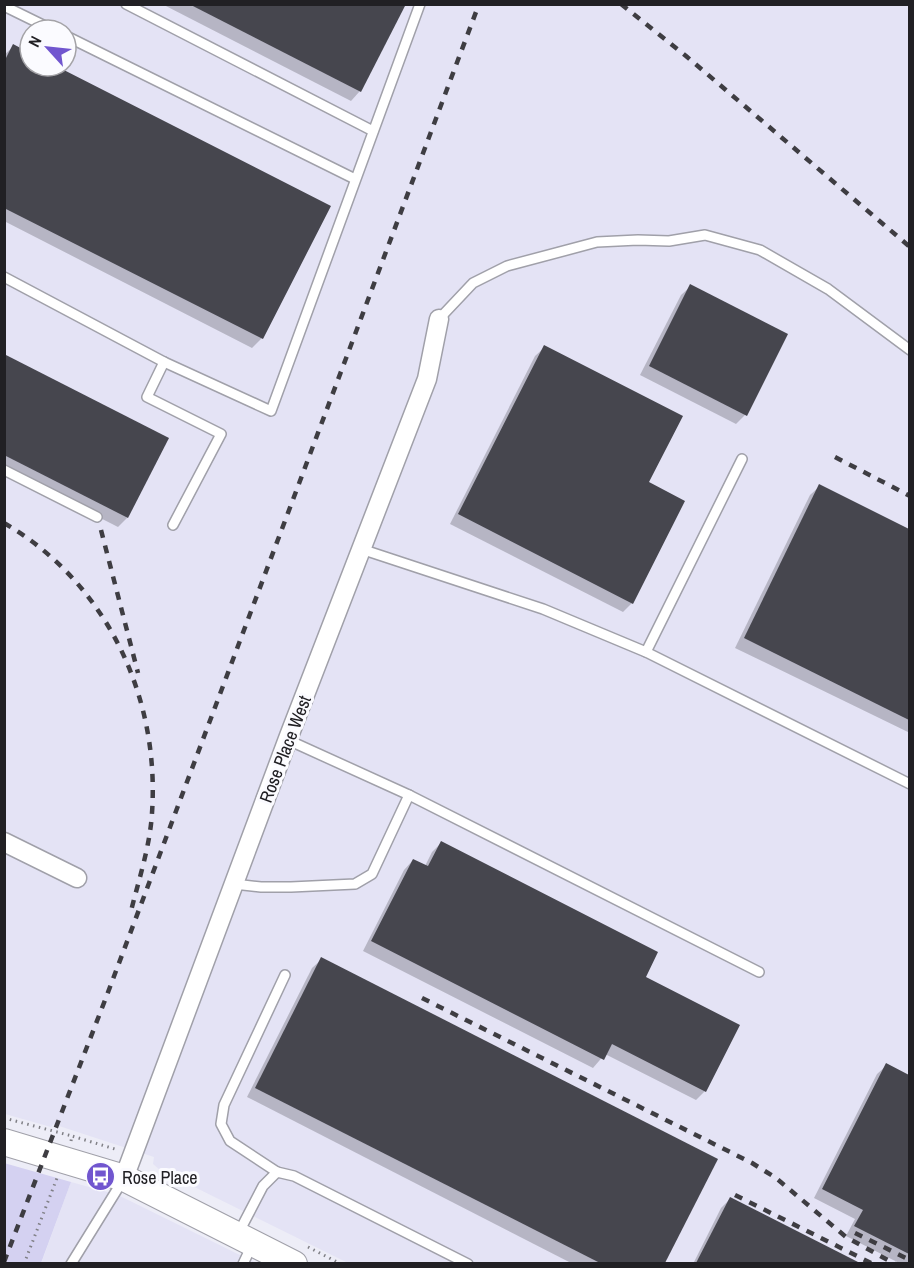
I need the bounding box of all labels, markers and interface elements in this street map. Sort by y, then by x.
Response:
north arrow [18,18,78,78]
text: N [23,32,47,50]
street label: Rose Place West [253,692,317,806]
bus stop icon: Rose Place [85,1161,117,1193]
place label: Rose Place [122,1165,197,1190]

